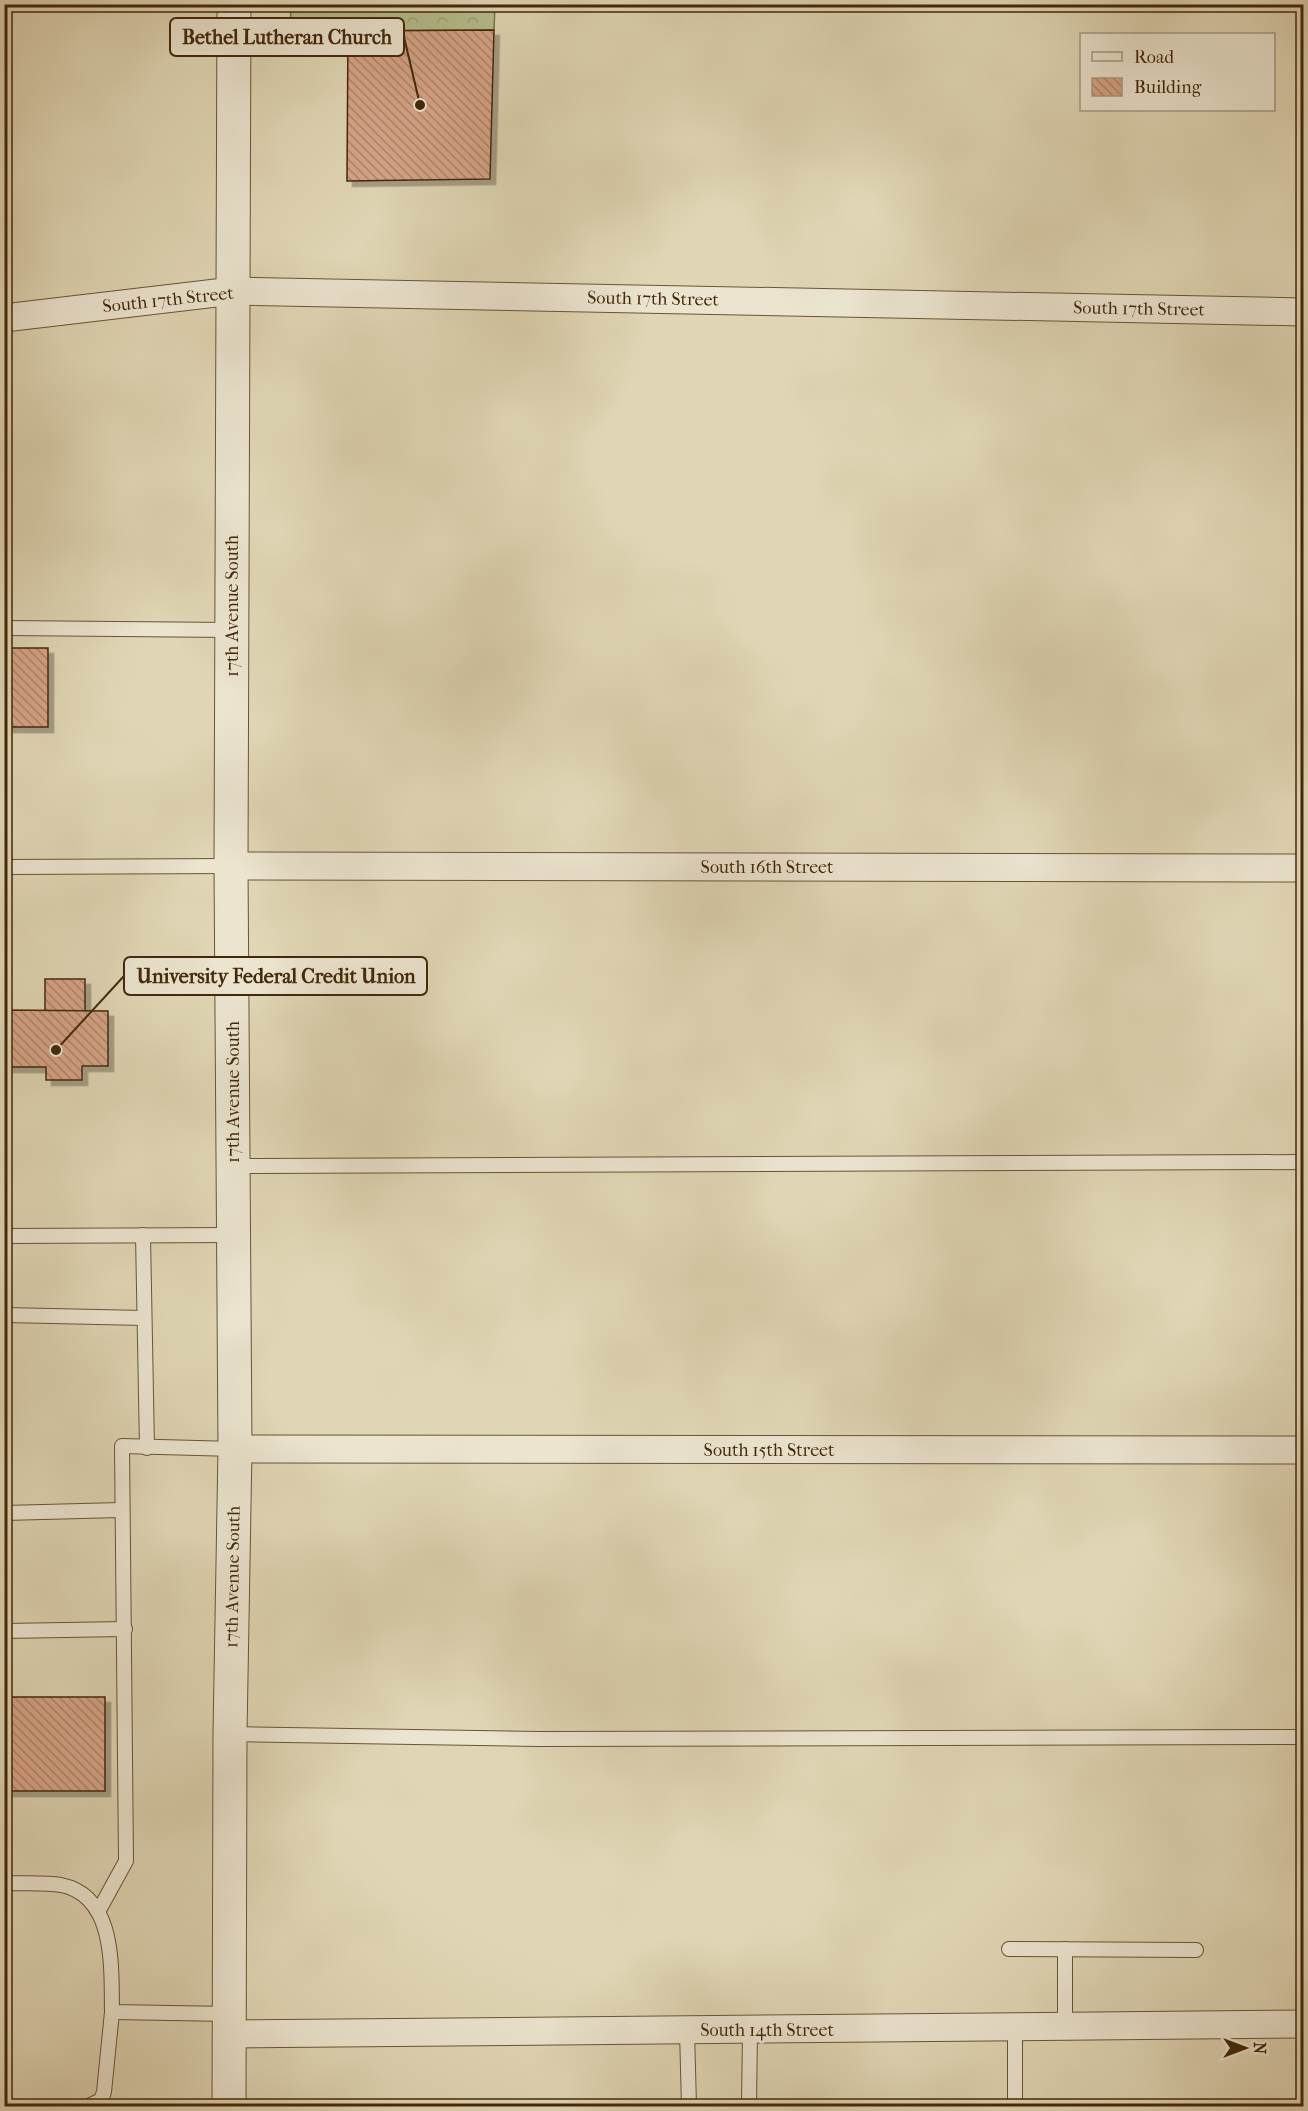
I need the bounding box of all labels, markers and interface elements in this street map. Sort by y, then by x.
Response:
callout: Bethel Lutheran Church [170,18,404,56]
text: Bethel Lutheran Church [182,26,393,49]
legend [1080,33,1275,111]
text: Road [1134,47,1174,68]
text: Building [1134,77,1202,98]
street label: South 17th Street [101,283,235,317]
street label: South 17th Street [587,287,720,311]
street label: South 17th Street [1073,297,1206,321]
street label: 17th Avenue South [222,535,243,677]
street label: South 16th Street [701,857,834,878]
callout: University Federal Credit Union [124,957,427,995]
text: University Federal Credit Union [135,965,416,988]
street label: 17th Avenue South [223,1021,244,1163]
street label: South 15th Street [704,1440,835,1461]
street label: 17th Avenue South [221,1506,245,1648]
north arrow [1215,2018,1275,2078]
street label: South 14th Street [700,2020,834,2041]
text: N [1250,2042,1269,2055]

